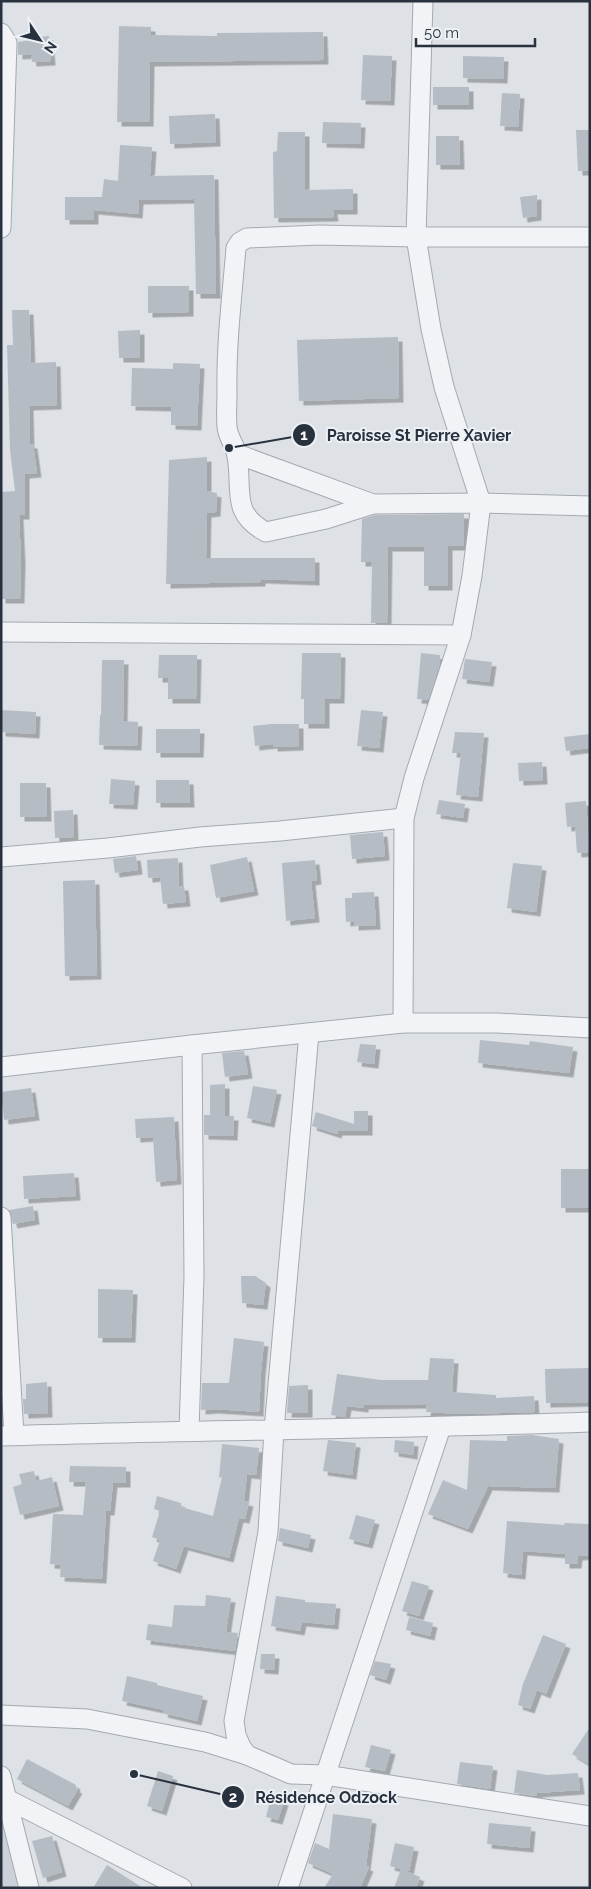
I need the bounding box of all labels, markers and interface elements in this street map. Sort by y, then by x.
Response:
north arrow [15,15,65,65]
scale bar [416,15,535,47]
text: 50 m [424,24,459,42]
text: N [41,38,60,56]
callout: Paroisse St Pierre Xavier [291,420,521,451]
text: 1 [300,426,308,444]
text: Paroisse St Pierre Xavier [327,426,511,445]
callout: Résidence Odzock [220,1782,407,1813]
text: 2 [229,1788,237,1806]
text: Résidence Odzock [255,1788,397,1807]

